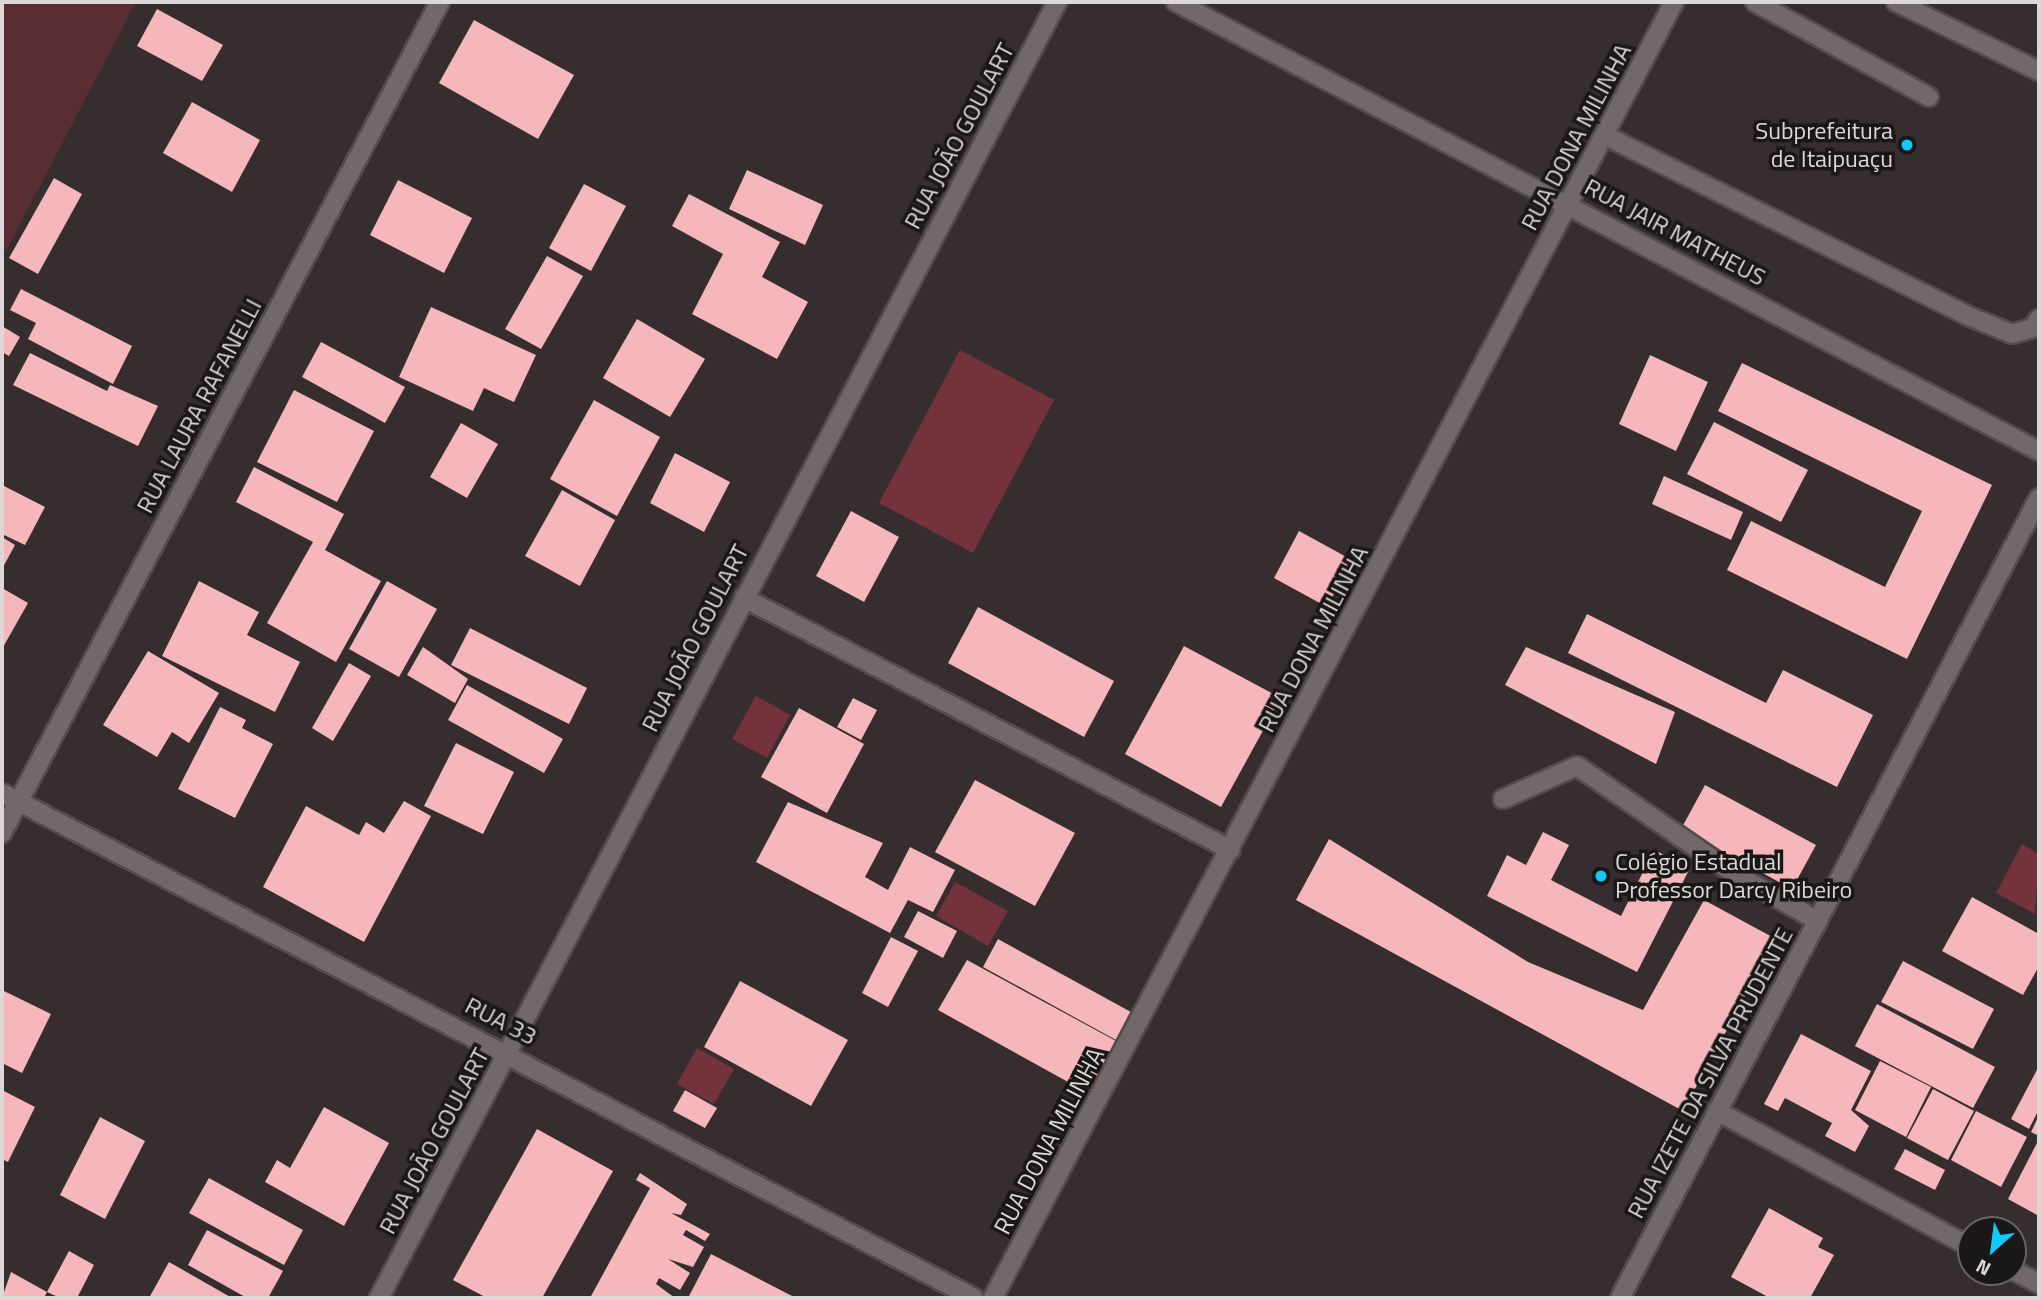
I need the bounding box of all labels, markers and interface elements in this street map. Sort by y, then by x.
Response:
street label: RUA JOÃO GOULART [898,38,1020,234]
street label: RUA DONA MILINHA [1515,39,1637,235]
place label: Subprefeitura de Itaipuaçu [1755,117,1893,173]
marker: Subprefeitura de Itaipuaçu [1899,137,1915,153]
street label: RUA JAIR MATHEUS [1580,172,1770,292]
street label: RUA LAURA RAFANELLI [130,294,268,518]
street label: RUA JOÃO GOULART [635,540,755,736]
street label: RUA DONA MILINHA [1252,541,1374,737]
place label: Colégio Estadual Professor Darcy Ribeiro [1615,848,1852,904]
marker: Colégio Estadual Professor Darcy Ribeiro [1593,868,1609,884]
street label: RUA IZETE DA SILVA PRUDENTE [1621,923,1799,1223]
street label: RUA 33 [460,991,542,1051]
street label: RUA JOÃO GOULART [373,1043,495,1239]
street label: RUA DONA MILINHA [988,1043,1110,1239]
north arrow [1957,1216,2027,1286]
text: N [1970,1252,1995,1284]

